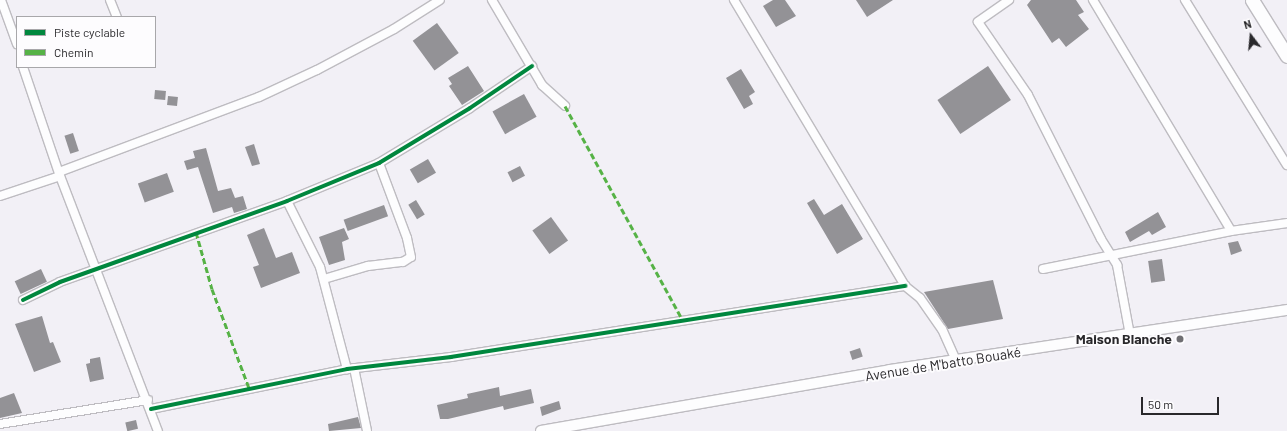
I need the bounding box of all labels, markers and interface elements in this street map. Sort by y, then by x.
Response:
legend [16,16,156,68]
north arrow [1231,16,1271,56]
text: N [1242,17,1253,31]
text: Piste cyclable [54,25,125,39]
text: Chemin [54,45,94,59]
place label: Maison Blanche [1076,331,1172,347]
marker: Maison Blanche [1175,334,1185,344]
street label: Avenue de M'batto Bouaké [864,343,1022,385]
scale bar [1143,389,1221,415]
text: 50 m [1148,397,1173,411]

